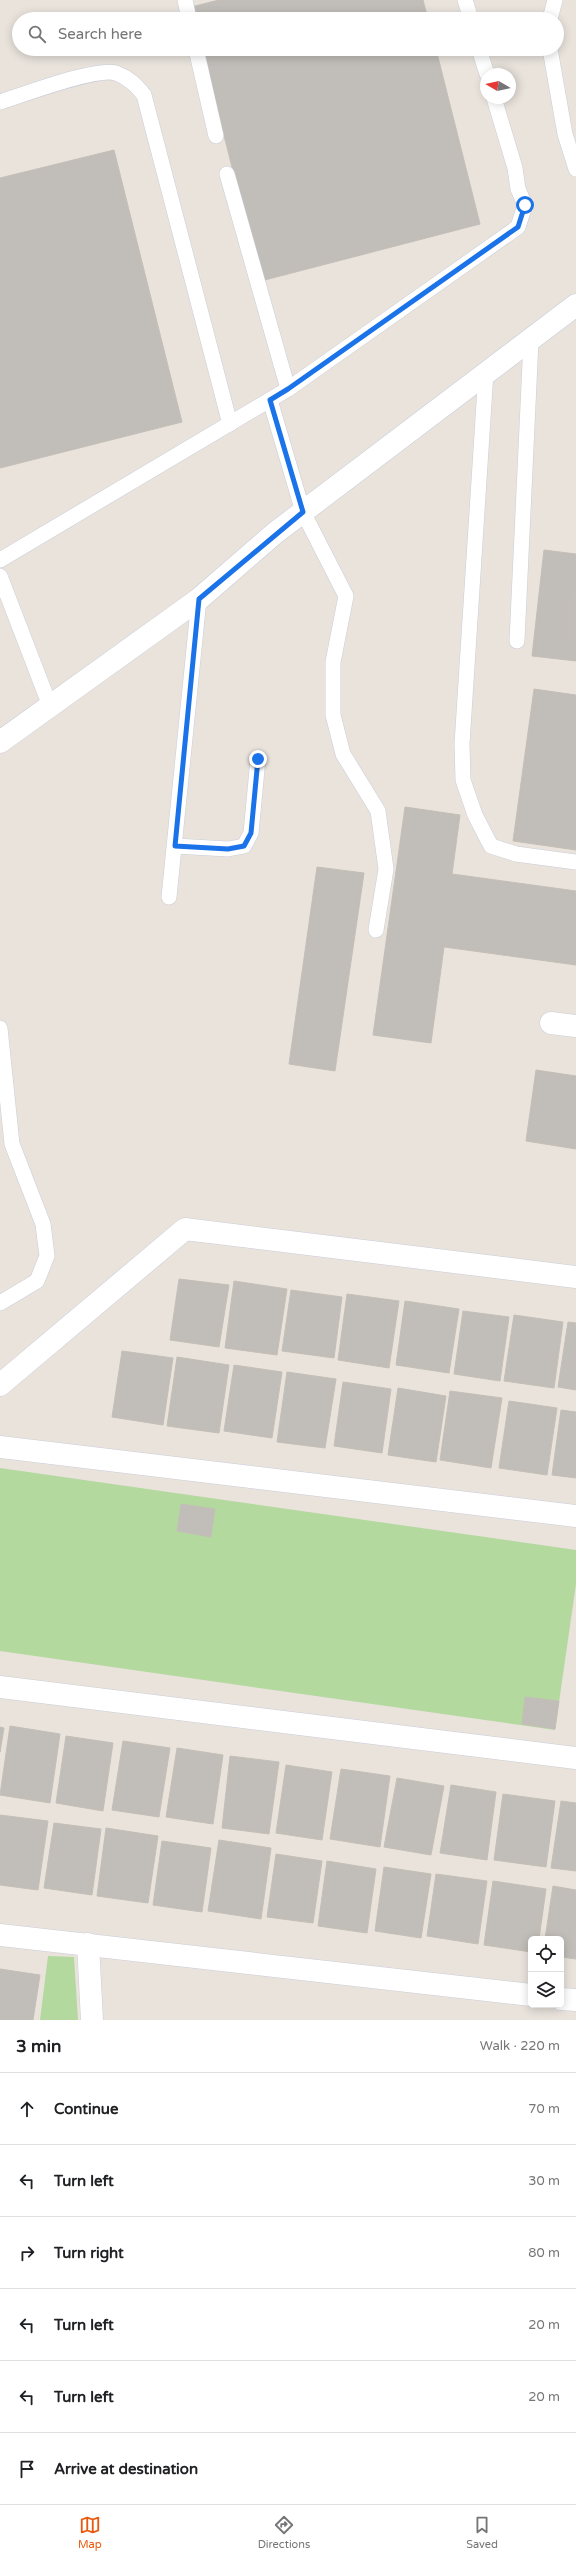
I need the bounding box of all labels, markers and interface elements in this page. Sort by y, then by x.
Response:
search box [12,12,564,56]
icon: search [26,23,48,45]
text: Search here [58,25,142,43]
north arrow [480,68,516,104]
route start [516,196,534,214]
route end [249,750,267,768]
map controls [528,1936,564,2008]
button: locate [528,1936,564,1972]
button: layers [528,1972,564,2008]
text: 3 min [16,2036,61,2057]
text: Walk · 220 m [480,2038,560,2054]
icon: ahead [16,2098,38,2120]
text: Continue [54,2100,118,2118]
text: 70 m [528,2101,560,2117]
icon: left [16,2170,38,2192]
text: Turn left [54,2172,114,2190]
text: 30 m [528,2173,560,2189]
icon: right [16,2242,38,2264]
text: Turn right [54,2244,124,2262]
text: 80 m [528,2245,560,2261]
icon: left [16,2314,38,2336]
text: Turn left [54,2316,114,2334]
text: 20 m [528,2317,560,2333]
icon: left [16,2386,38,2408]
text: Turn left [54,2388,114,2406]
text: 20 m [528,2389,560,2405]
icon: arrive [16,2458,38,2480]
text: Arrive at destination [54,2460,198,2478]
tab: Map [78,2514,102,2551]
tab: Directions [258,2514,310,2551]
tab: Saved [466,2514,498,2551]

